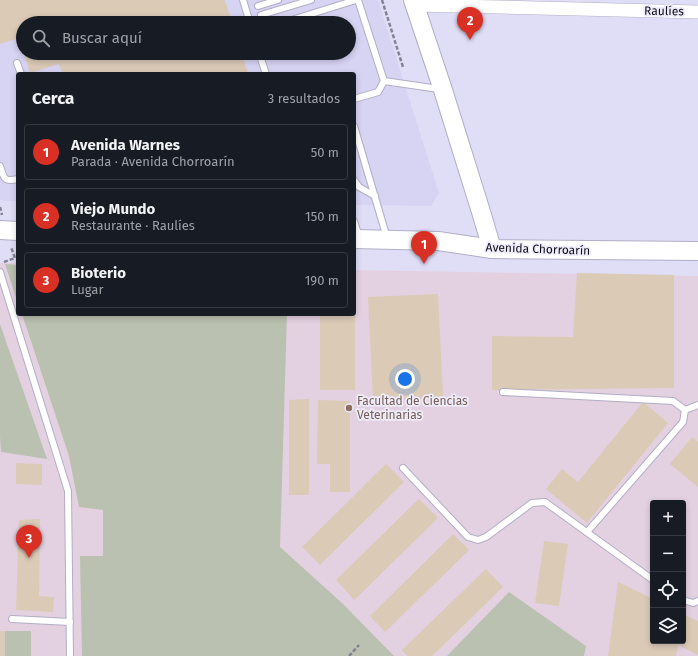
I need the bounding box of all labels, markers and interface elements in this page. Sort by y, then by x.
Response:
street label: Raulíes [644,4,684,18]
pin: 2 [457,7,483,40]
search box [16,16,356,60]
icon: search [30,27,52,49]
text: Buscar aquí [62,29,142,47]
text: Cerca [32,88,74,109]
text: 3 resultados [268,91,340,106]
text: Avenida Warnes [71,136,180,154]
text: 1 [43,145,49,160]
text: 50 m [311,145,339,160]
text: Parada · Avenida Chorroarín [71,154,235,169]
text: Viejo Mundo [71,200,155,218]
text: 2 [43,209,49,224]
text: 150 m [305,209,339,224]
text: Restaurante · Raulíes [71,218,195,233]
pin: 1 [411,231,437,264]
street label: Avenida Chorroarín [485,240,591,258]
text: Bioterio [71,264,126,282]
text: 3 [43,273,49,288]
text: 190 m [305,273,339,288]
text: Lugar [71,282,103,297]
your location [395,369,415,389]
place label: Facultad de Ciencias Veterinarias [357,394,468,422]
marker: Facultad de Ciencias Veterinarias [344,403,354,413]
map controls [650,500,686,644]
button: + [650,500,686,536]
pin: 3 [16,525,42,558]
button: − [650,536,686,572]
button: locate [650,572,686,608]
button: layers [650,608,686,644]

